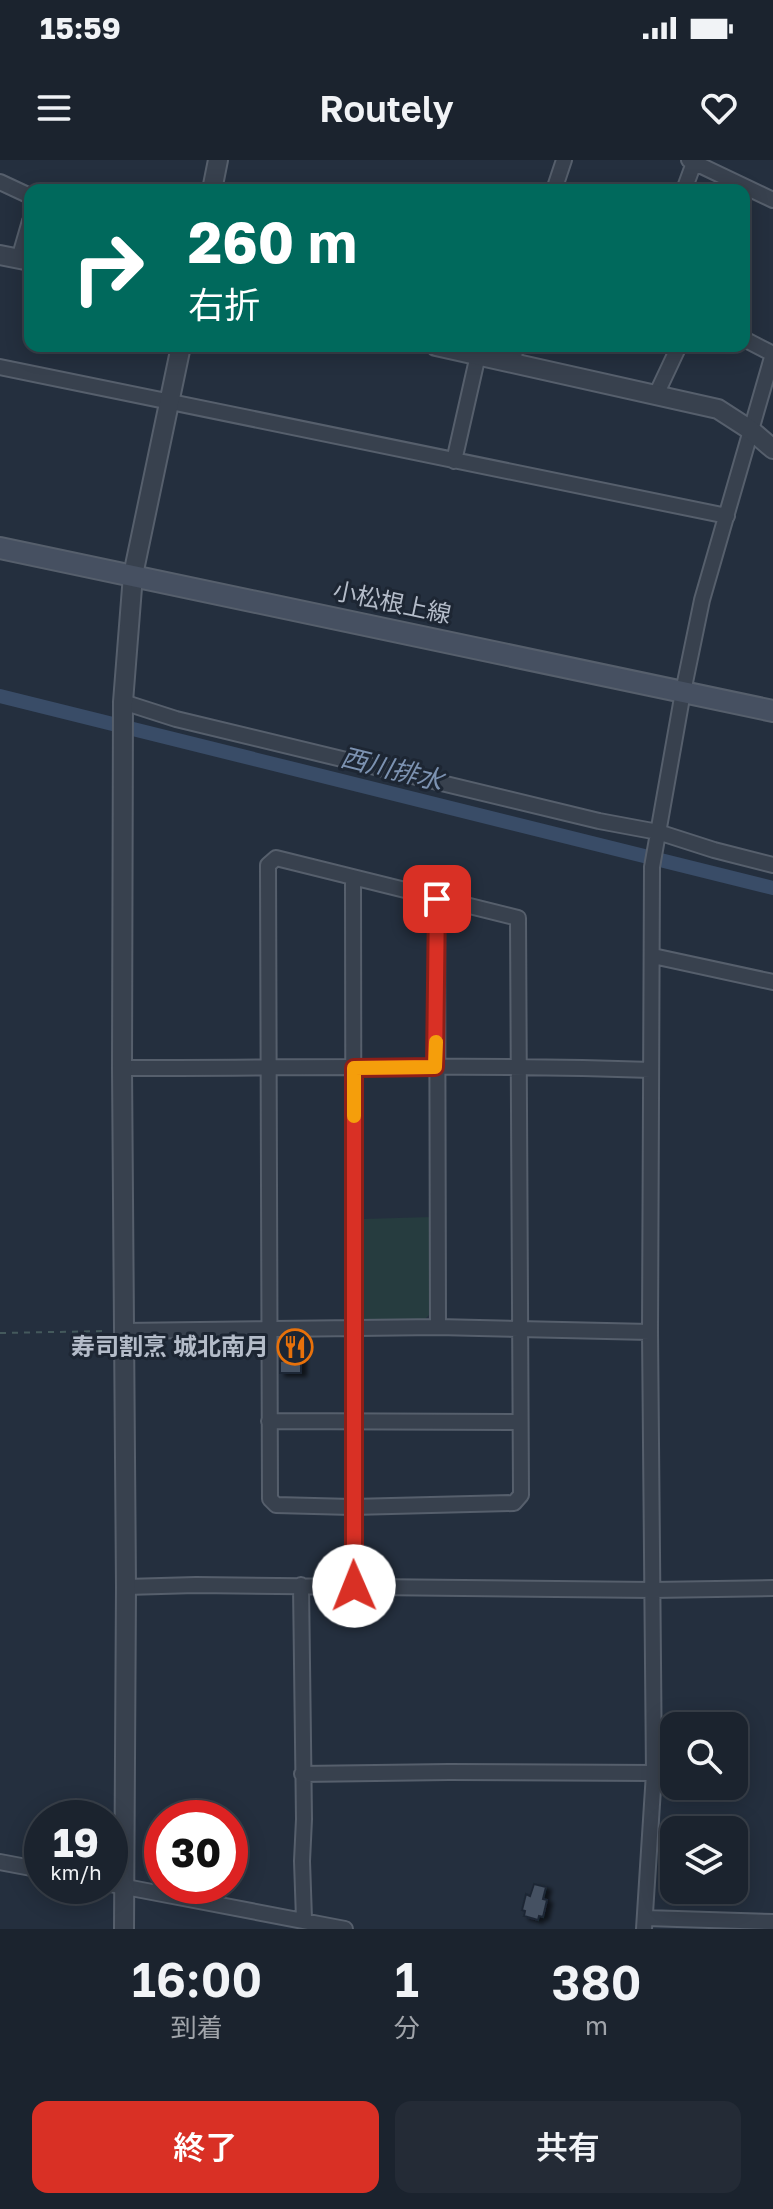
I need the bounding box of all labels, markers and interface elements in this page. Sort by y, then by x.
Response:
text: 15:59 [40,10,121,46]
icon: menu [32,86,76,130]
icon: heart [697,86,741,130]
text: Routely [319,87,454,130]
text: 260 m [188,208,357,275]
icon: right [56,216,160,320]
text: 右折 [188,283,260,326]
street label: 小松根上線 [331,575,454,628]
water label: 西川排水 [338,741,449,797]
pin [403,865,471,933]
icon: arrive [415,877,459,921]
restaurant icon: 寿司割烹 城北南月 [276,1328,314,1366]
place label: 寿司割烹 城北南月 [71,1331,269,1360]
position arrow [312,1544,396,1628]
map controls [660,1712,748,1904]
button: search [660,1712,748,1800]
speed limit sign: 30 [144,1800,248,1904]
button: layers [660,1816,748,1904]
text: 19 [53,1818,99,1866]
text: km/h [51,1860,101,1884]
text: 16:00 [132,1950,262,2008]
text: 1 [395,1950,419,2008]
text: 380 [551,1953,641,2011]
text: m [585,2010,608,2041]
text: 到着 [171,2012,223,2043]
text: 分 [394,2012,420,2043]
button: 終了 [32,2101,379,2193]
button: 共有 [395,2101,741,2193]

